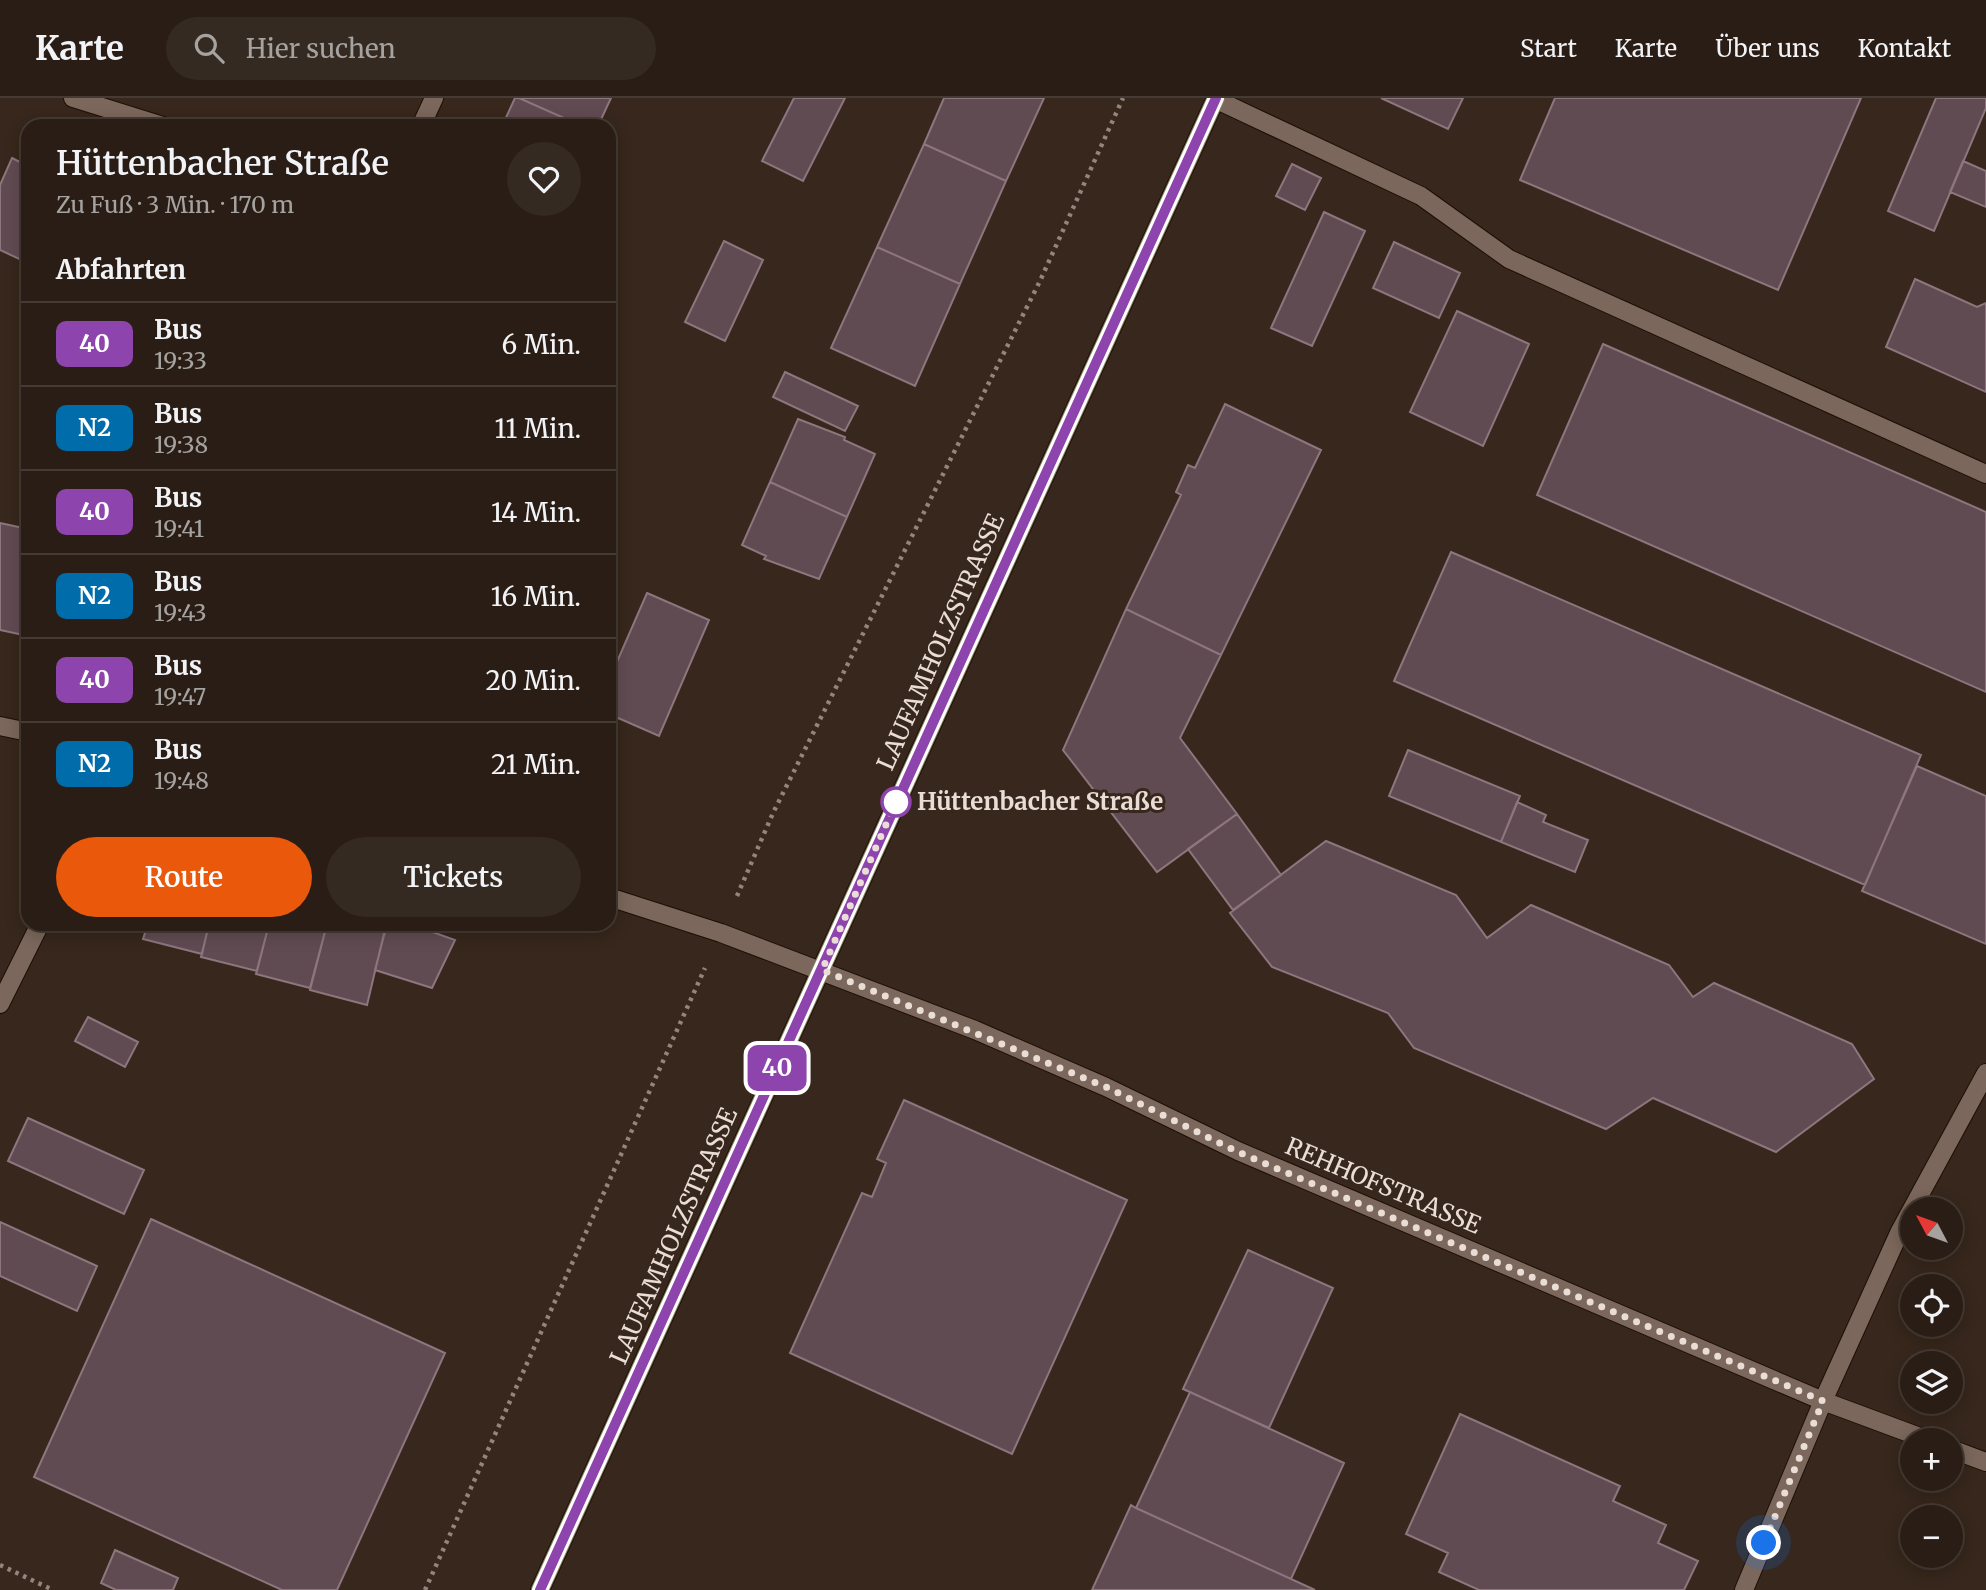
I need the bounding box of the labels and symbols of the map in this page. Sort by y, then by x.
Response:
street label: LAUFAMHOLZSTRASSE [870,508,1011,775]
place label: Hüttenbacher Straße [917,786,1163,817]
marker: Hüttenbacher Straße [881,787,911,817]
line badge: 40 [746,1045,808,1091]
street label: LAUFAMHOLZSTRASSE [603,1102,744,1369]
street label: REHHOFSTRASSE [1281,1130,1486,1241]
north arrow [1900,1197,1964,1260]
your location [1746,1525,1781,1560]

